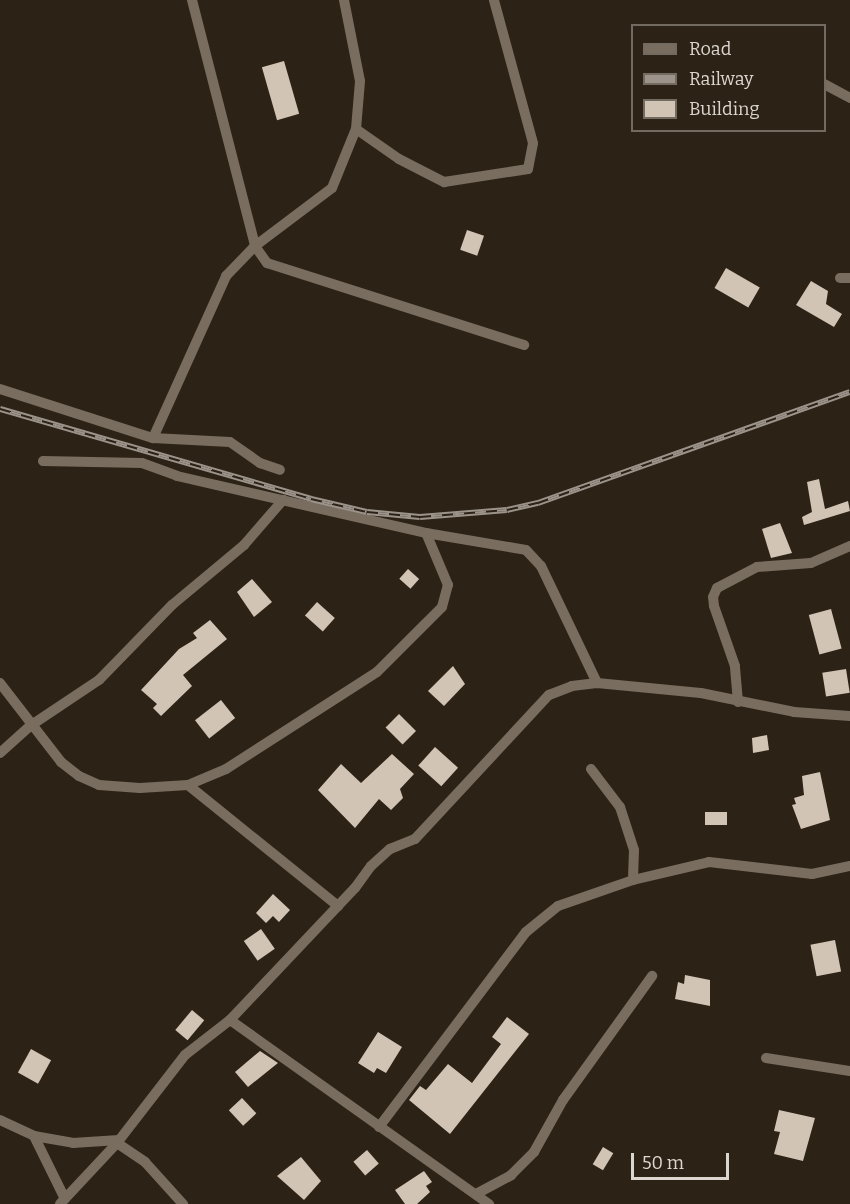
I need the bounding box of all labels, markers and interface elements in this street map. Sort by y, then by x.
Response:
legend [631,24,826,132]
text: Road [689,38,731,60]
text: Railway [689,68,753,90]
text: Building [689,98,760,120]
scale bar [634,1141,732,1179]
text: 50 m [642,1152,684,1174]

